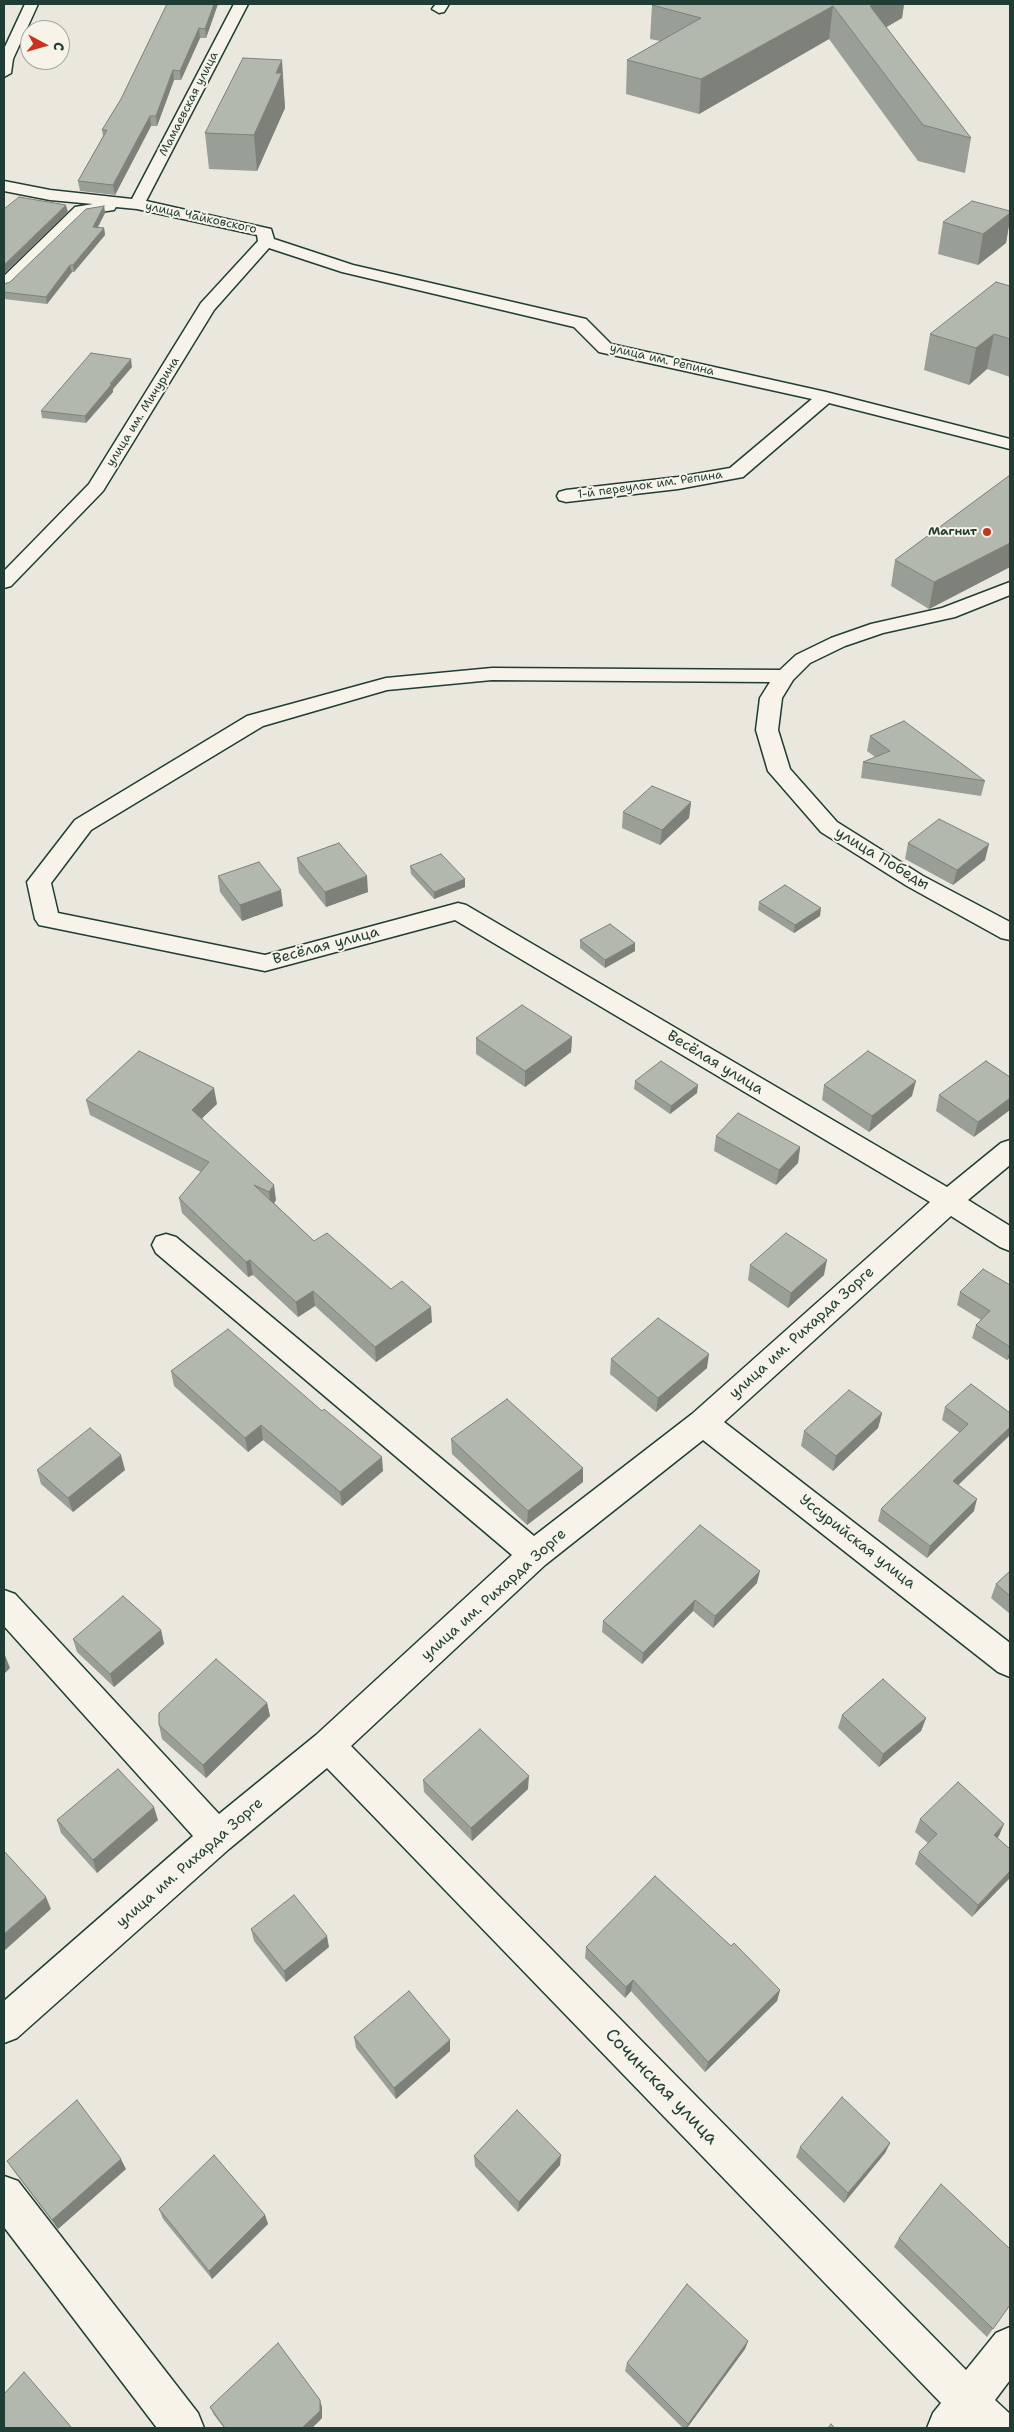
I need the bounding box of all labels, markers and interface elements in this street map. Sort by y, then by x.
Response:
north arrow [20,20,70,70]
text: С [50,41,68,52]
street label: Мамаевская улица [156,49,222,159]
street label: улица Чайковского [144,199,258,237]
street label: улица им. Репина [608,341,716,379]
street label: улица им. Мичурина [103,355,183,469]
street label: 1-й переулок им. Репина [577,468,723,502]
place label: Магнит [928,525,977,539]
marker: Магнит [981,526,993,538]
street label: улица Победы [832,824,932,894]
street label: Весёлая улица [271,923,381,969]
street label: Весёлая улица [664,1027,766,1099]
street label: улица им. Рихарда Зорге [726,1263,878,1403]
street label: Уссурийская улица [795,1491,919,1593]
street label: улица им. Рихарда Зорге [418,1525,570,1665]
street label: улица им. Рихарда Зорге [113,1794,267,1932]
street label: Сочинская улица [600,2025,722,2149]

